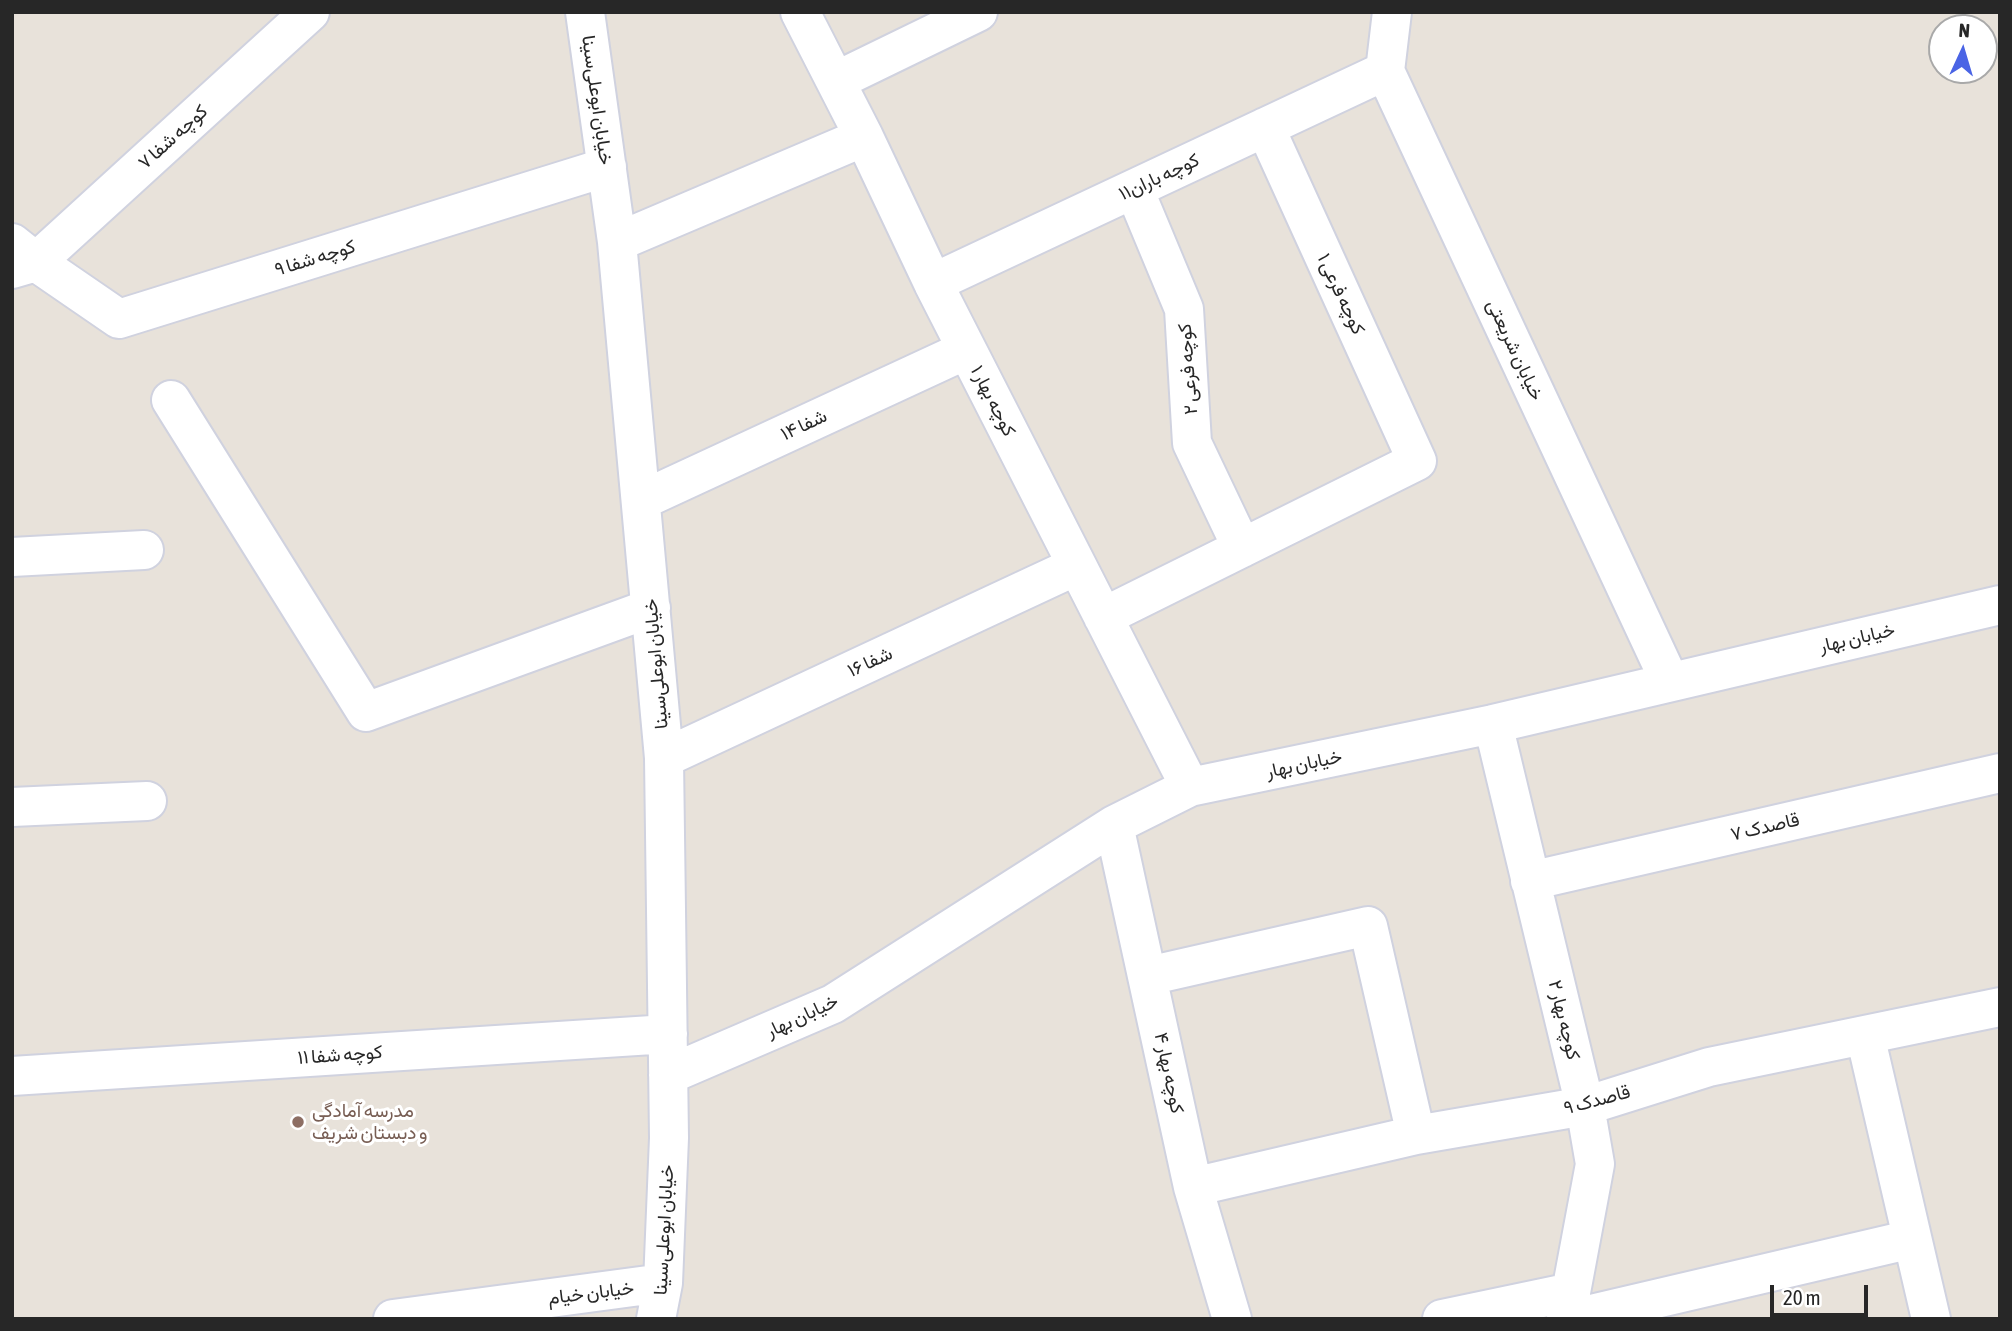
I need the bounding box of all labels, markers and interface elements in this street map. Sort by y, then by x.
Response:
north arrow [1928,14,1998,84]
text: N [1958,19,1971,41]
street label: خیابان ابوعلی‌سینا [577,34,617,166]
street label: کوچه شفا ۷ [134,100,212,174]
street label: کوچه باران۱۱ [1115,148,1203,206]
street label: کوچه شفا ۹ [272,235,358,281]
street label: کوچه فرعی ۱ [1312,250,1370,338]
street label: خیابان شریعتی [1482,296,1548,404]
street label: کوچه فرعی ۲ [1173,323,1203,415]
street label: کوچه بهار ۱ [965,362,1021,440]
street label: شفا ۱۴ [777,404,831,446]
street label: خیابان ابوعلی‌سینا [639,598,673,730]
street label: خیابان بهار [1817,618,1897,658]
street label: شفا ۱۶ [844,642,896,682]
street label: خیابان بهار [1264,745,1344,783]
street label: قاصدک ۷ [1728,808,1802,846]
street label: کوچه بهار ۲ [1543,978,1585,1062]
street label: خیابان بهار [762,989,842,1043]
street label: کوچه بهار ۴ [1149,1030,1189,1116]
street label: کوچه شفا ۱۱ [297,1041,383,1069]
street label: قاصدک ۹ [1561,1080,1633,1120]
place label: مدرسه آمادگی و دبستان شریف [312,1100,427,1144]
marker: مدرسه آمادگی و دبستان شریف [290,1114,306,1130]
street label: خیابان ابوعلی‌سینا [649,1164,679,1296]
scale bar [1774,1272,1872,1316]
street label: خیابان خیام [547,1276,635,1310]
text: 20 m [1783,1285,1821,1309]

